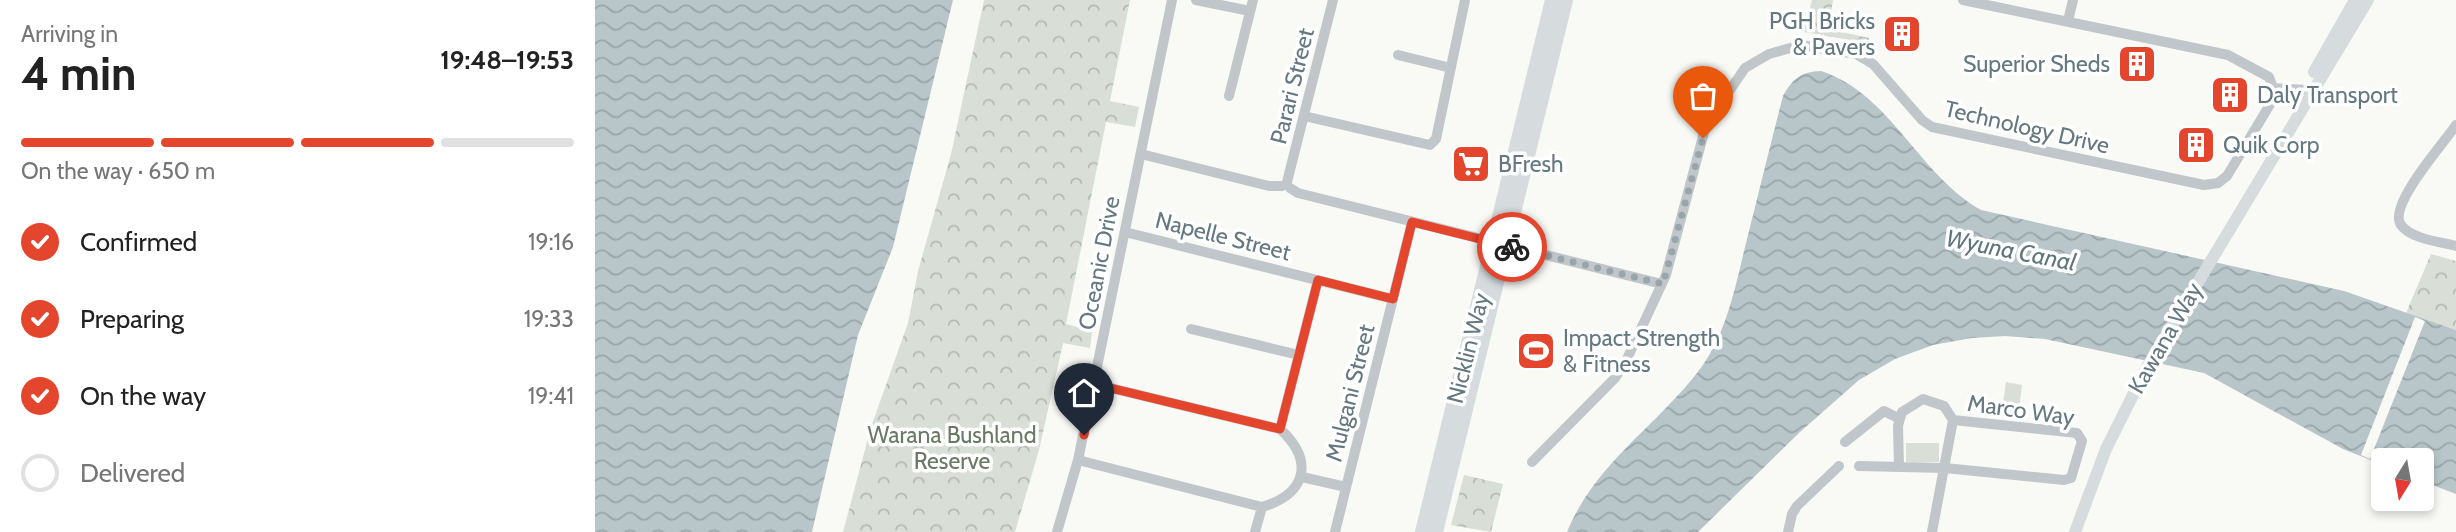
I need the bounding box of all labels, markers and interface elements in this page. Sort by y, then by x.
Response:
place label: PGH Bricks & Pavers [1769,7,1875,61]
building icon: PGH Bricks & Pavers [1881,13,1923,55]
text: Arriving in [21,20,118,48]
street label: Parari Street [1264,25,1320,147]
building icon: Superior Sheds [2116,43,2158,85]
text: 19:48–19:53 [440,44,574,76]
text: 4 min [21,46,136,102]
place label: Superior Sheds [1963,50,2110,78]
pin [1673,66,1733,138]
building icon: Daly Transport [2209,74,2251,116]
icon: bag [1684,77,1722,115]
place label: Daly Transport [2257,81,2398,109]
street label: Technology Drive [1942,94,2112,160]
building icon: Quik Corp [2175,124,2217,166]
place label: Quik Corp [2223,131,2320,159]
supermarket icon: BFresh [1450,143,1492,185]
place label: BFresh [1498,150,1563,178]
text: On the way · 650 m [21,157,215,185]
street label: Oceanic Drive [1072,194,1126,332]
street label: Napelle Street [1152,206,1294,266]
courier [1477,212,1547,282]
icon: check [21,223,59,261]
water label: Wyuna Canal [1944,223,2079,277]
text: Confirmed [80,226,197,258]
text: 19:16 [528,228,574,256]
icon: bike [1493,228,1531,266]
street label: Kawana Way [2122,277,2208,398]
street label: Nicklin Way [1441,289,1495,406]
icon: check [21,300,59,338]
text: Preparing [80,303,184,335]
text: 19:33 [524,305,574,333]
street label: Mulgani Street [1319,321,1381,464]
place label: Impact Strength & Fitness [1563,324,1720,378]
sports icon: Impact Strength & Fitness [1515,330,1557,372]
pin [1054,363,1114,435]
icon: home [1065,374,1103,412]
icon: check [21,377,59,415]
text: On the way [80,380,206,412]
text: 19:41 [528,382,574,410]
street label: Marco Way [1966,389,2077,431]
park label: Warana Bushland Reserve [868,421,1036,475]
north arrow [2371,448,2434,511]
map controls [2371,448,2434,511]
text: Delivered [80,457,185,489]

